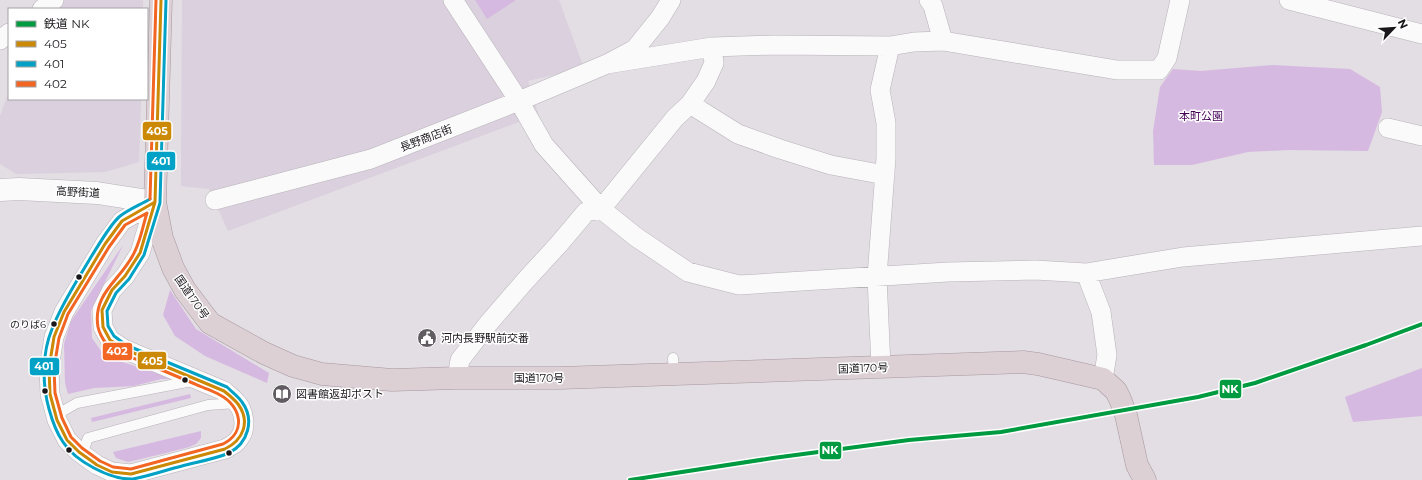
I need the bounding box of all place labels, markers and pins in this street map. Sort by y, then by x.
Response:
unlabelled marker [74,272,84,282]
place label: のりば6 [10,318,46,331]
marker: のりば6 [49,319,59,329]
public building icon: 河内長野駅前交番 [416,327,438,349]
place label: 河内長野駅前交番 [441,331,529,345]
unlabelled marker [180,375,190,385]
library icon: 図書館返却ポスト [271,383,293,405]
unlabelled marker [40,386,50,396]
place label: 図書館返却ポスト [296,387,384,401]
unlabelled marker [64,445,74,455]
unlabelled marker [224,448,234,458]

